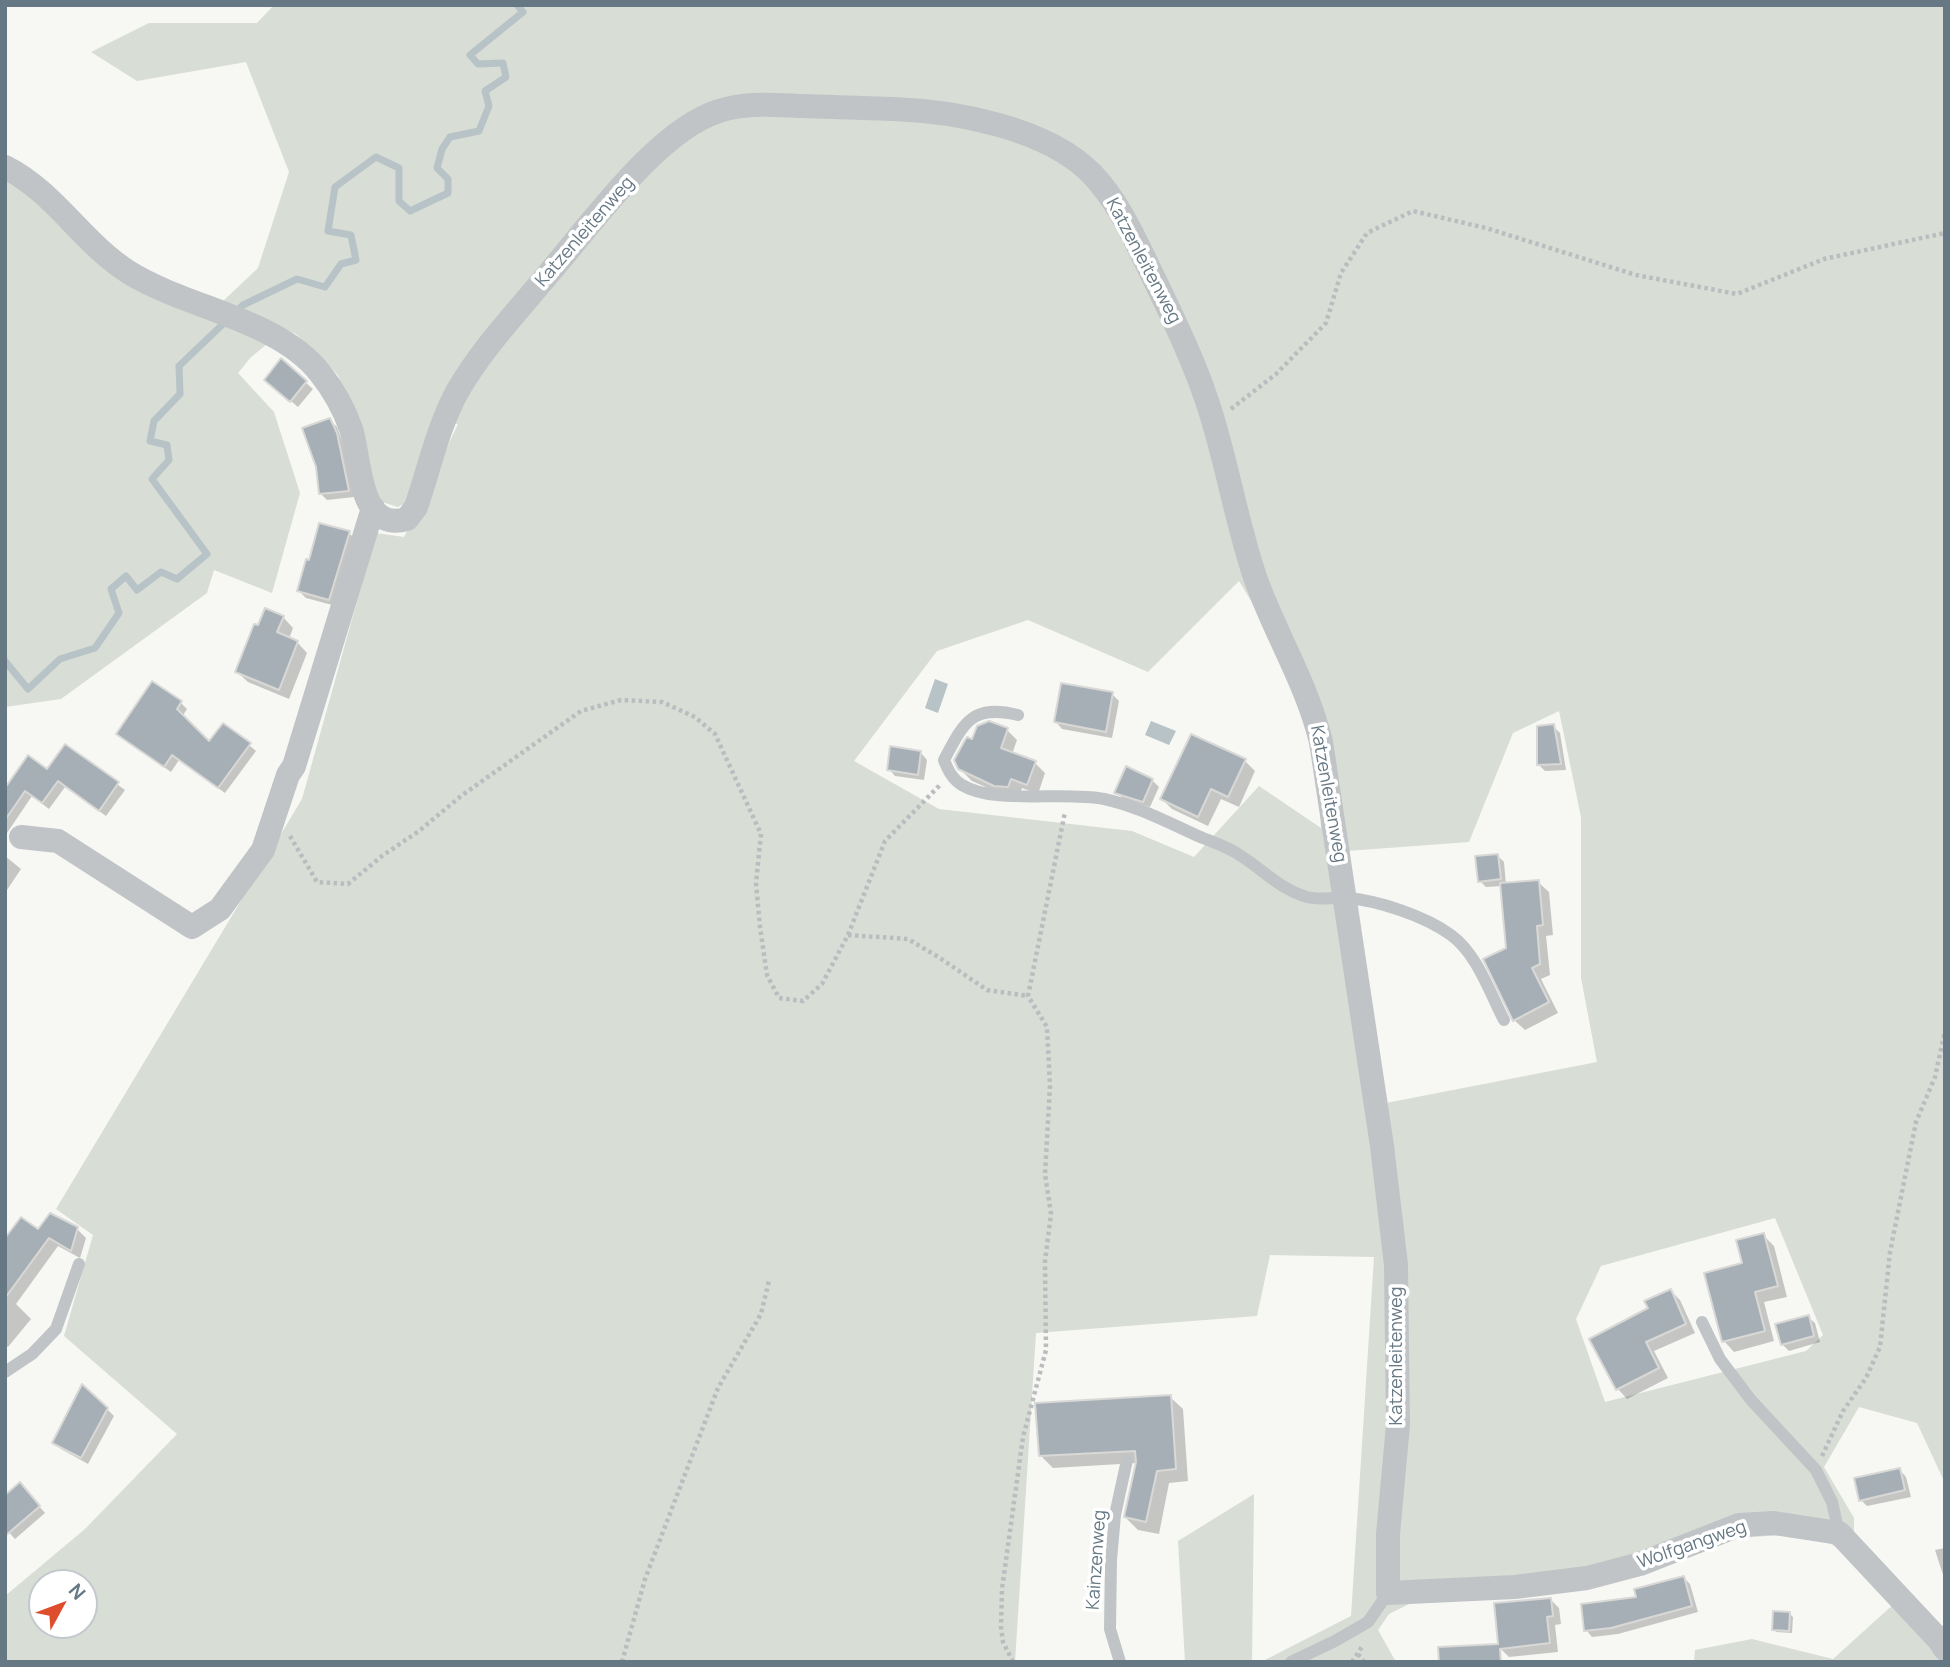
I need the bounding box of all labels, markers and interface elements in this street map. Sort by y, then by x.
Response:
street label: Katzenleitenweg [531,172,639,292]
street label: Katzenleitenweg [1101,195,1185,327]
street label: Katzenleitenweg [1305,724,1351,864]
street label: Katzenleitenweg [1386,1287,1408,1425]
street label: Kainzenweg [1083,1509,1111,1611]
street label: Wolfgangweg [1635,1516,1749,1574]
north arrow [28,1569,98,1639]
text: N [63,1578,92,1605]

